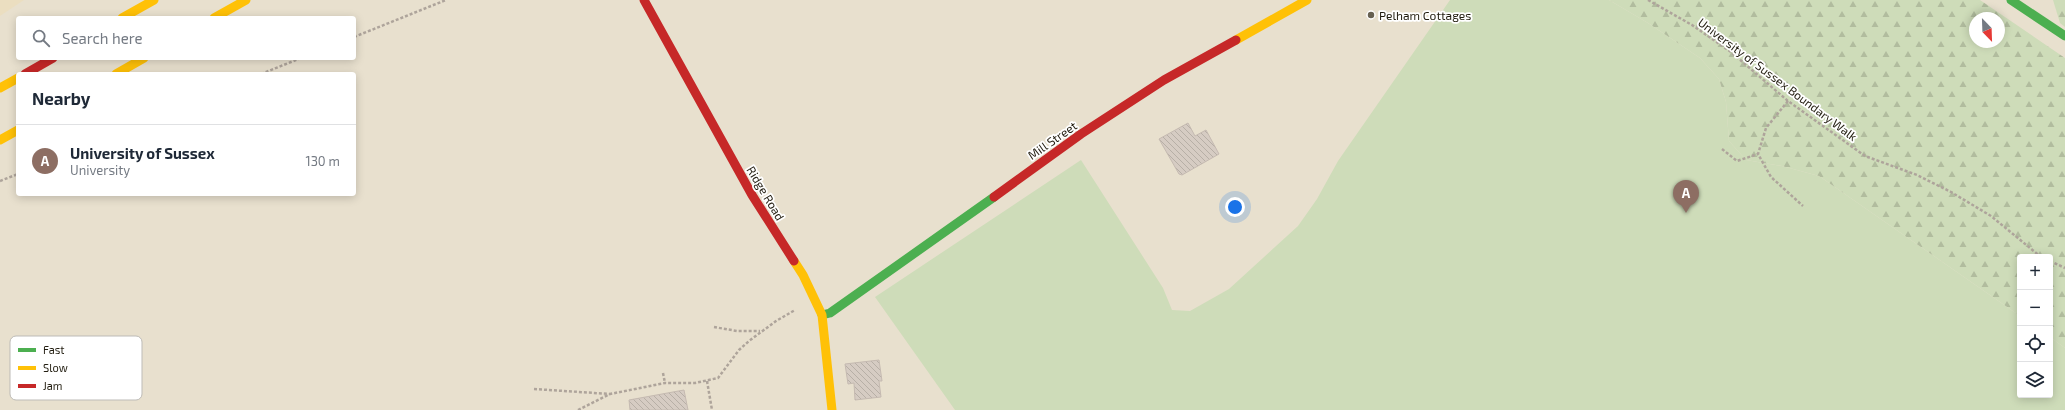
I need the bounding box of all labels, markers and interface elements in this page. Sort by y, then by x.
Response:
place label: Pelham Cottages [1379,8,1471,22]
marker: Pelham Cottages [1366,10,1376,20]
north arrow [1969,12,2005,48]
street label: University of Sussex Boundary Walk [1696,15,1860,143]
search box [16,16,356,60]
icon: search [30,27,52,49]
text: Search here [62,29,143,47]
text: Nearby [32,88,90,108]
street label: Mill Street [1025,118,1079,162]
text: University of Sussex [70,144,215,162]
text: A [41,153,49,169]
text: 130 m [305,153,340,169]
text: University [70,162,130,178]
street label: Ridge Road [744,163,788,223]
pin: A [1673,180,1699,213]
your location [1225,197,1245,217]
map controls [2017,254,2053,398]
button: + [2017,254,2053,290]
button: − [2017,290,2053,326]
button: locate [2017,326,2053,362]
legend [10,336,142,400]
text: Fast [43,343,65,356]
text: Slow [43,361,68,374]
button: layers [2017,362,2053,398]
text: Jam [43,379,62,392]

